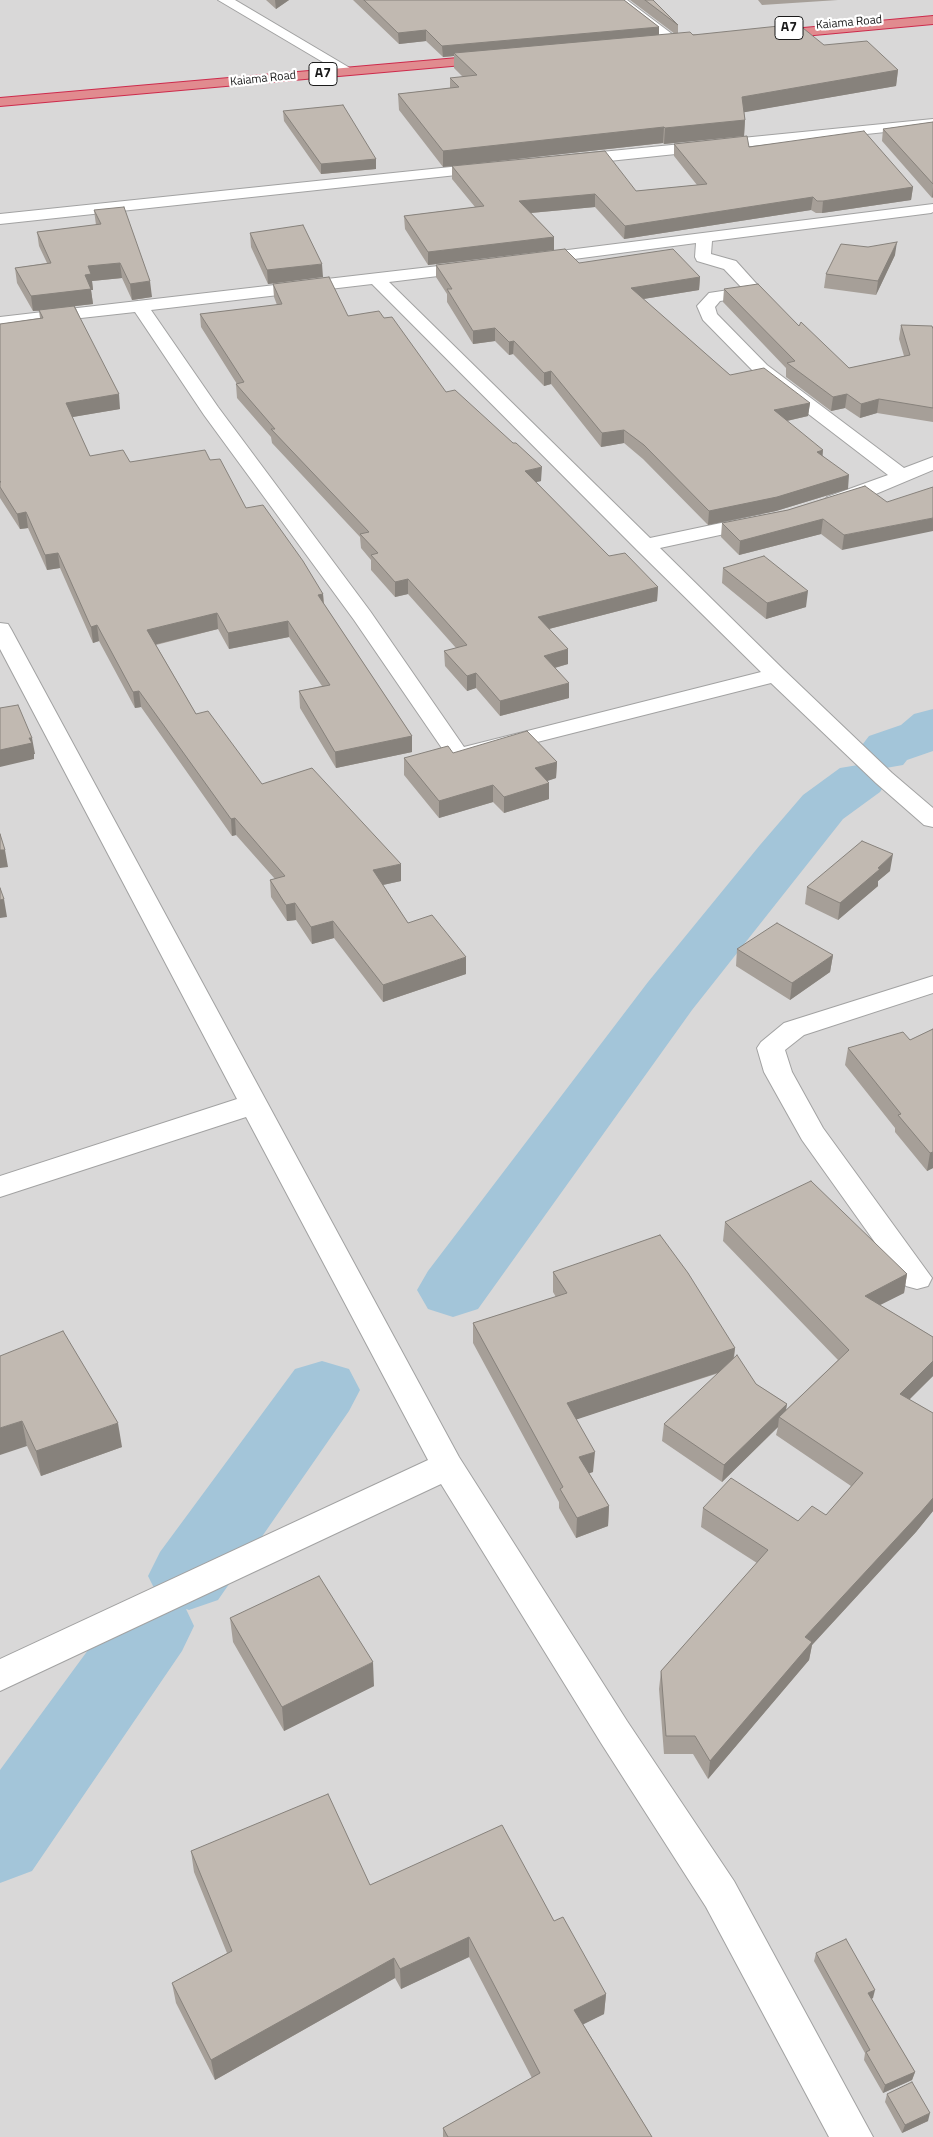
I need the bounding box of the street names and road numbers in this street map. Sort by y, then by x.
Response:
street label: Kaiama Road [815,13,883,33]
road number: A7 [775,16,803,40]
road number: A7 [309,62,337,86]
street label: Kaiama Road [229,68,297,90]

